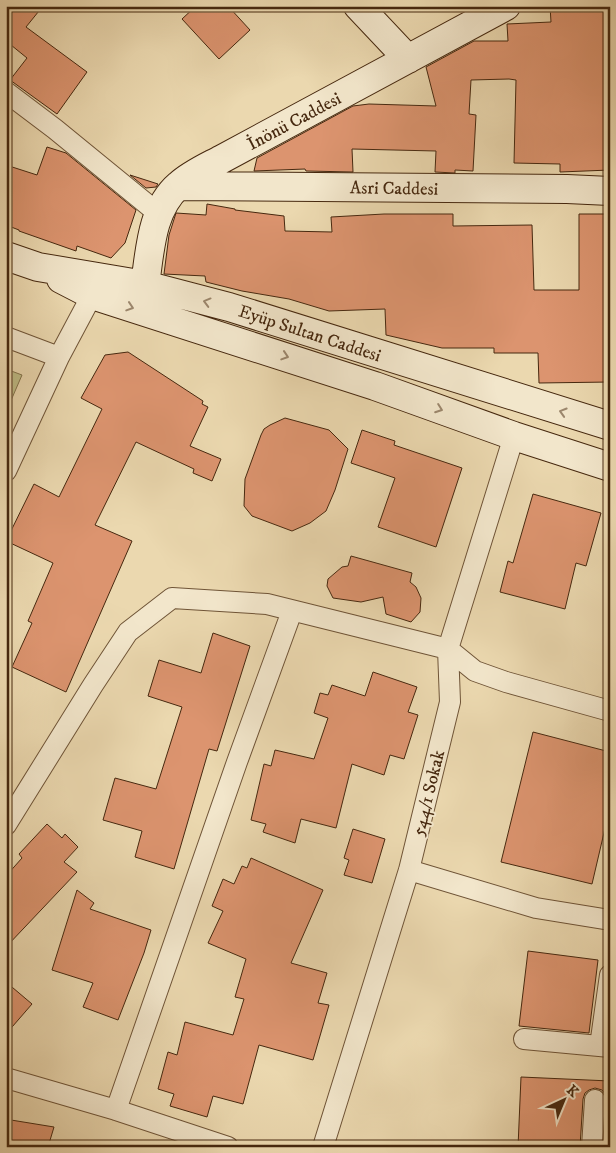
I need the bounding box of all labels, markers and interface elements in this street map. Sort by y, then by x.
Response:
street label: İnönü Caddesi [243,87,345,156]
street label: Asri Caddesi [350,177,438,201]
one-way arrow [204,297,212,307]
street label: Eyüp Sultan Caddesi [236,301,384,367]
one-way arrow [125,302,134,312]
one-way arrow [280,351,289,361]
one-way arrow [434,403,443,413]
one-way arrow [560,407,568,417]
street label: 544/1 Sokak [408,748,450,838]
north arrow [538,1076,588,1126]
text: K [563,1081,583,1102]

